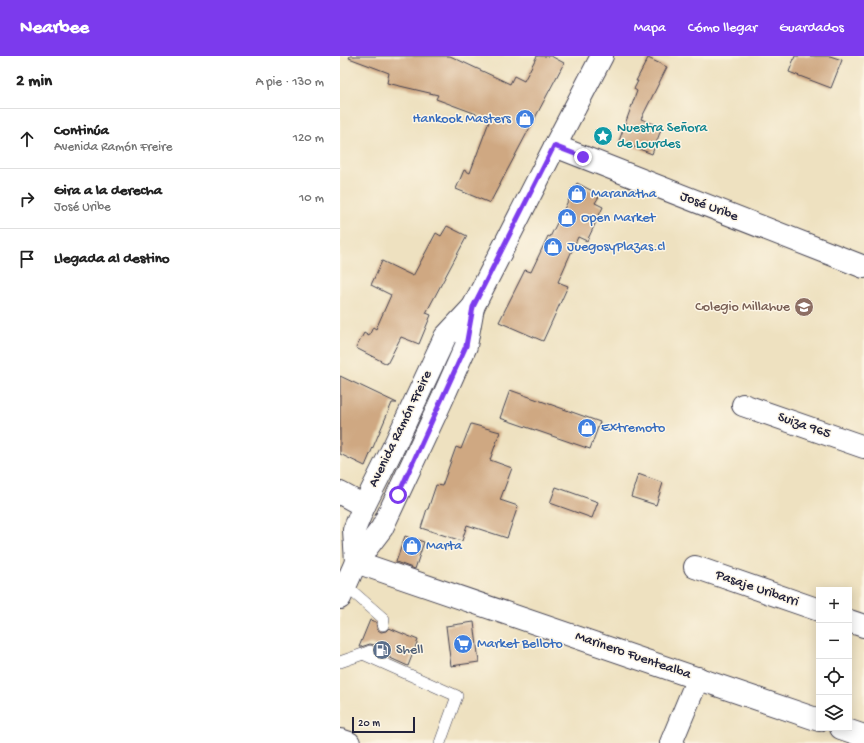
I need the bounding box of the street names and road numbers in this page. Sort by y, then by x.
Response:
street label: José Uribe [677,188,741,226]
street label: Avenida Ramón Freire [365,367,437,490]
street label: Suiza 965 [775,409,833,443]
street label: Pasaje Uribarri [712,566,801,611]
street label: Marinero Fuentealba [573,628,694,684]

